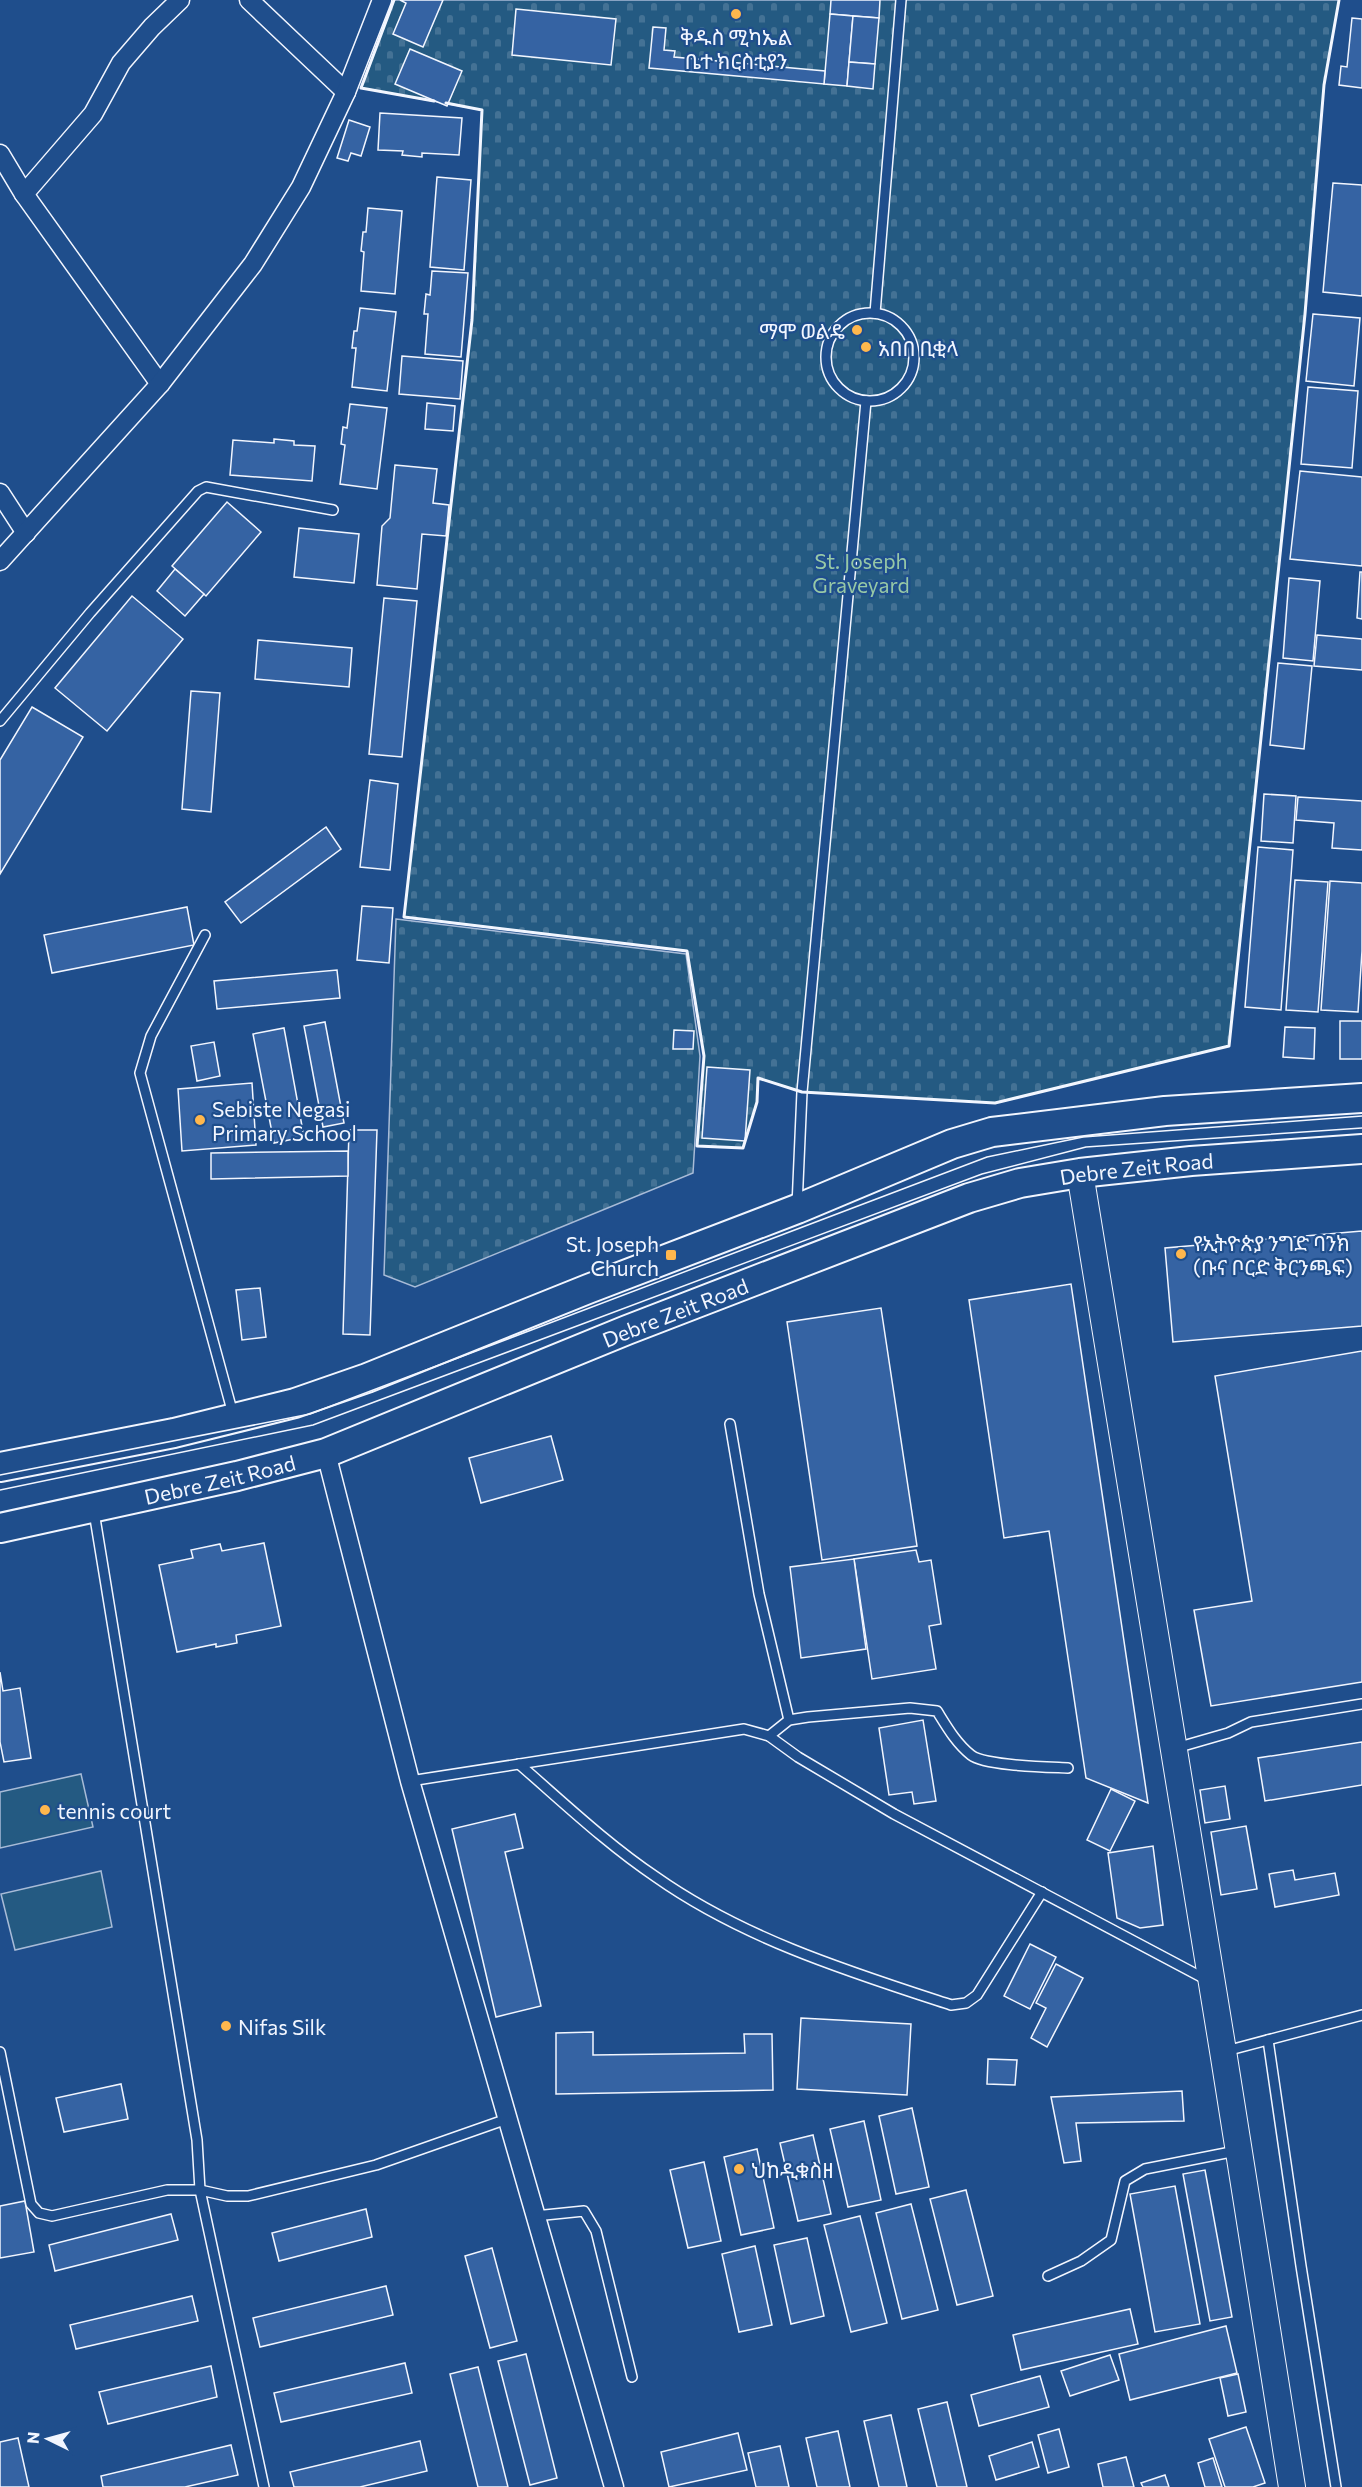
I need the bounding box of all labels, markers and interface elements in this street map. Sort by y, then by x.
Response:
marker: ቅዱስ ሚካኤል ቤተ ክርስቲያን [729,7,743,21]
place label: ቅዱስ ሚካኤል ቤተ ክርስቲያን [680,24,792,73]
place label: ማሞ ወልዴ [759,318,845,343]
marker: ማሞ ወልዴ [850,323,864,337]
place label: አበበ ቢቂላ [878,335,958,360]
marker: አበበ ቢቂላ [859,340,873,354]
park label: St. Joseph Graveyard [812,548,910,597]
place label: Sebiste Negasi Primary School [212,1096,357,1145]
marker: Sebiste Negasi Primary School [193,1113,207,1127]
street label: Debre Zeit Road [1058,1147,1214,1189]
place label: የኢትዮጵያ ንግድ ባንክ (ቡና ቦርድ ቅርንጫፍ) [1193,1230,1353,1279]
place label: St. Joseph Church [566,1231,659,1280]
marker: የኢትዮጵያ ንግድ ባንክ (ቡና ቦርድ ቅርንጫፍ) [1174,1247,1188,1261]
marker: St. Joseph Church [664,1248,678,1262]
street label: Debre Zeit Road [598,1272,751,1351]
street label: Debre Zeit Road [142,1449,298,1509]
place label: tennis court [57,1798,171,1823]
marker: tennis court [38,1803,52,1817]
place label: Nifas Silk [238,2014,326,2039]
marker: Nifas Silk [219,2019,233,2033]
place label: ህከዲቁስዘ [751,2157,834,2182]
marker: ህከዲቁስዘ [732,2162,746,2176]
north arrow [18,2409,78,2469]
text: N [23,2431,43,2444]

